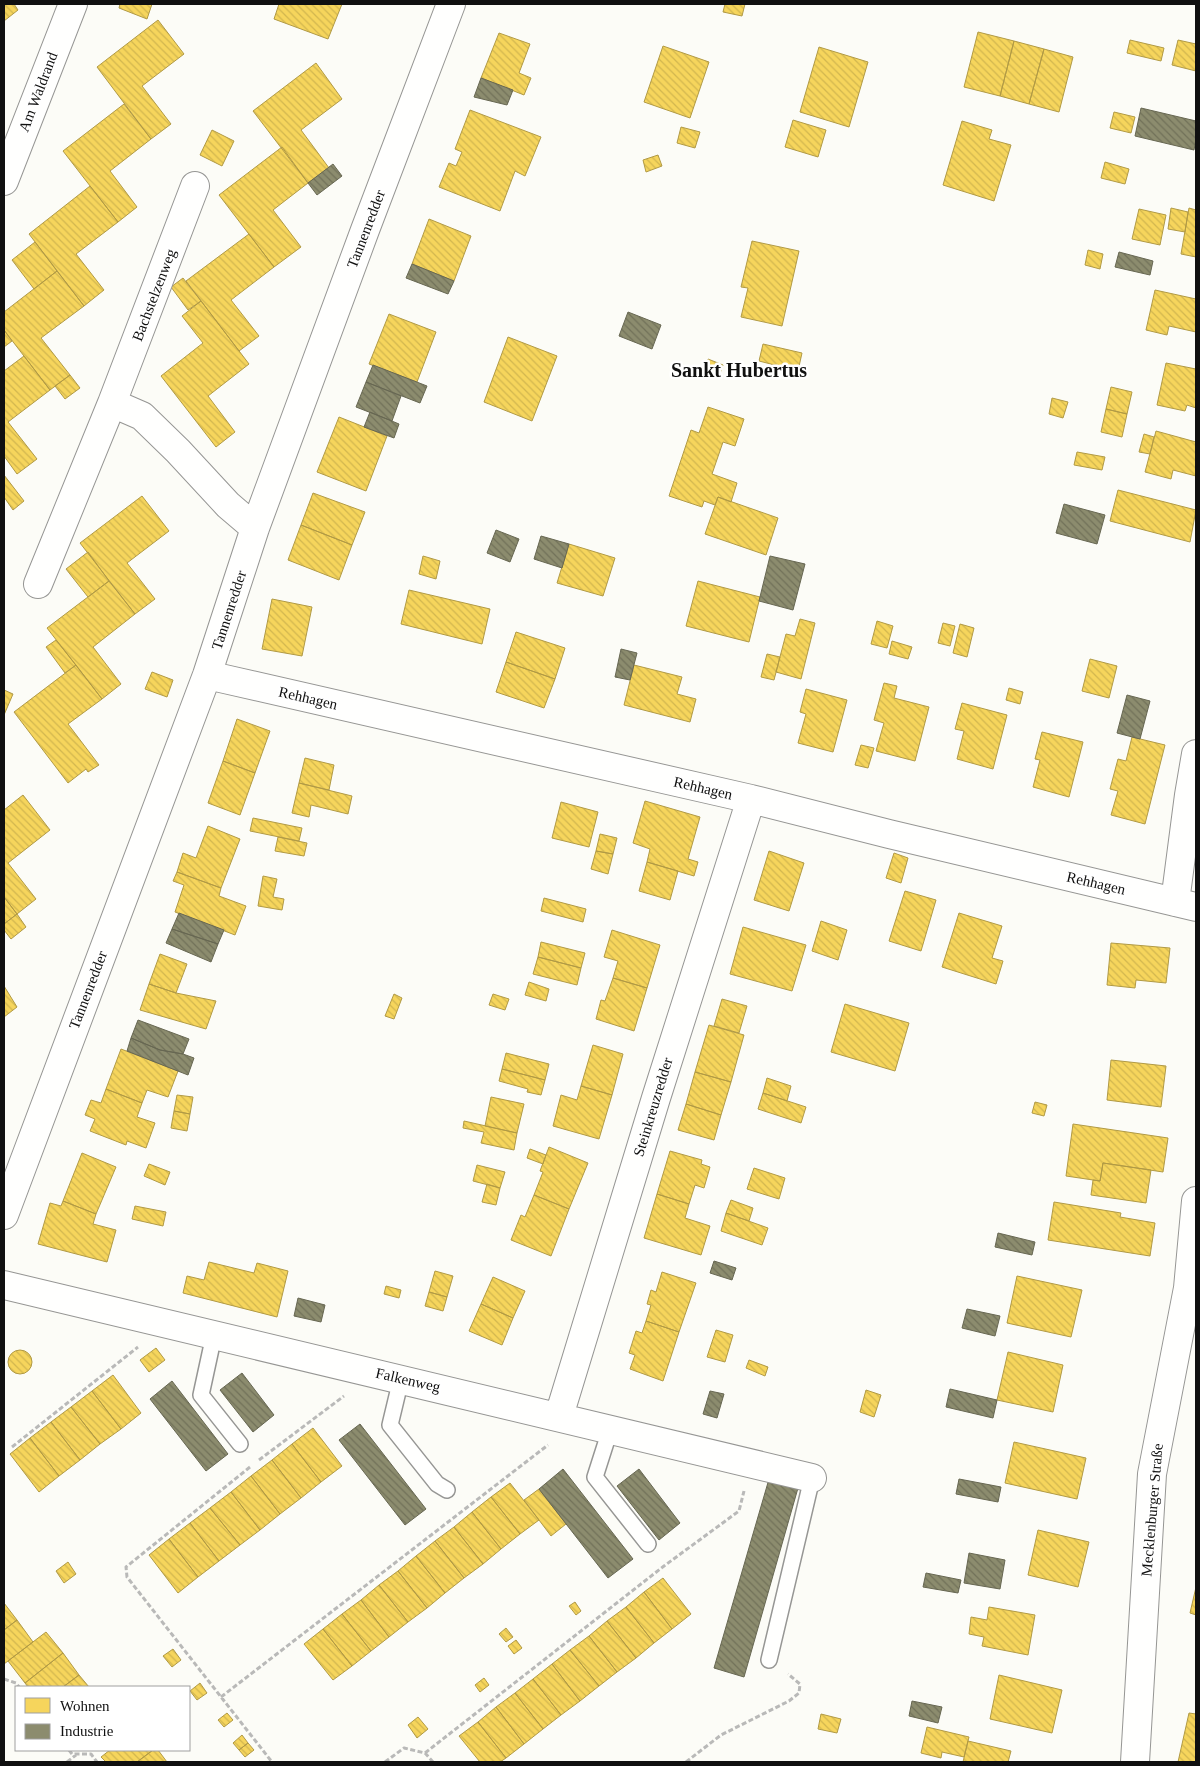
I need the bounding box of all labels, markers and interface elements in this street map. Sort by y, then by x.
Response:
street label: Am Waldrand [15,50,61,134]
street label: Tannenredder [344,188,388,270]
street label: Bachstelzenweg [129,246,179,343]
district label: Sankt Hubertus [671,359,807,381]
street label: Tannenredder [209,568,249,652]
street label: Rehhagen [277,683,340,713]
street label: Rehhagen [672,773,735,803]
street label: Rehhagen [1065,868,1128,898]
street label: Tannenredder [66,949,110,1031]
street label: Steinkreuzredder [630,1056,676,1158]
street label: Falkenweg [374,1365,442,1395]
street label: Mecklenburger Straße [1138,1443,1166,1577]
legend [15,1686,190,1751]
text: Wohnen [60,1698,110,1714]
text: Industrie [60,1723,114,1739]

